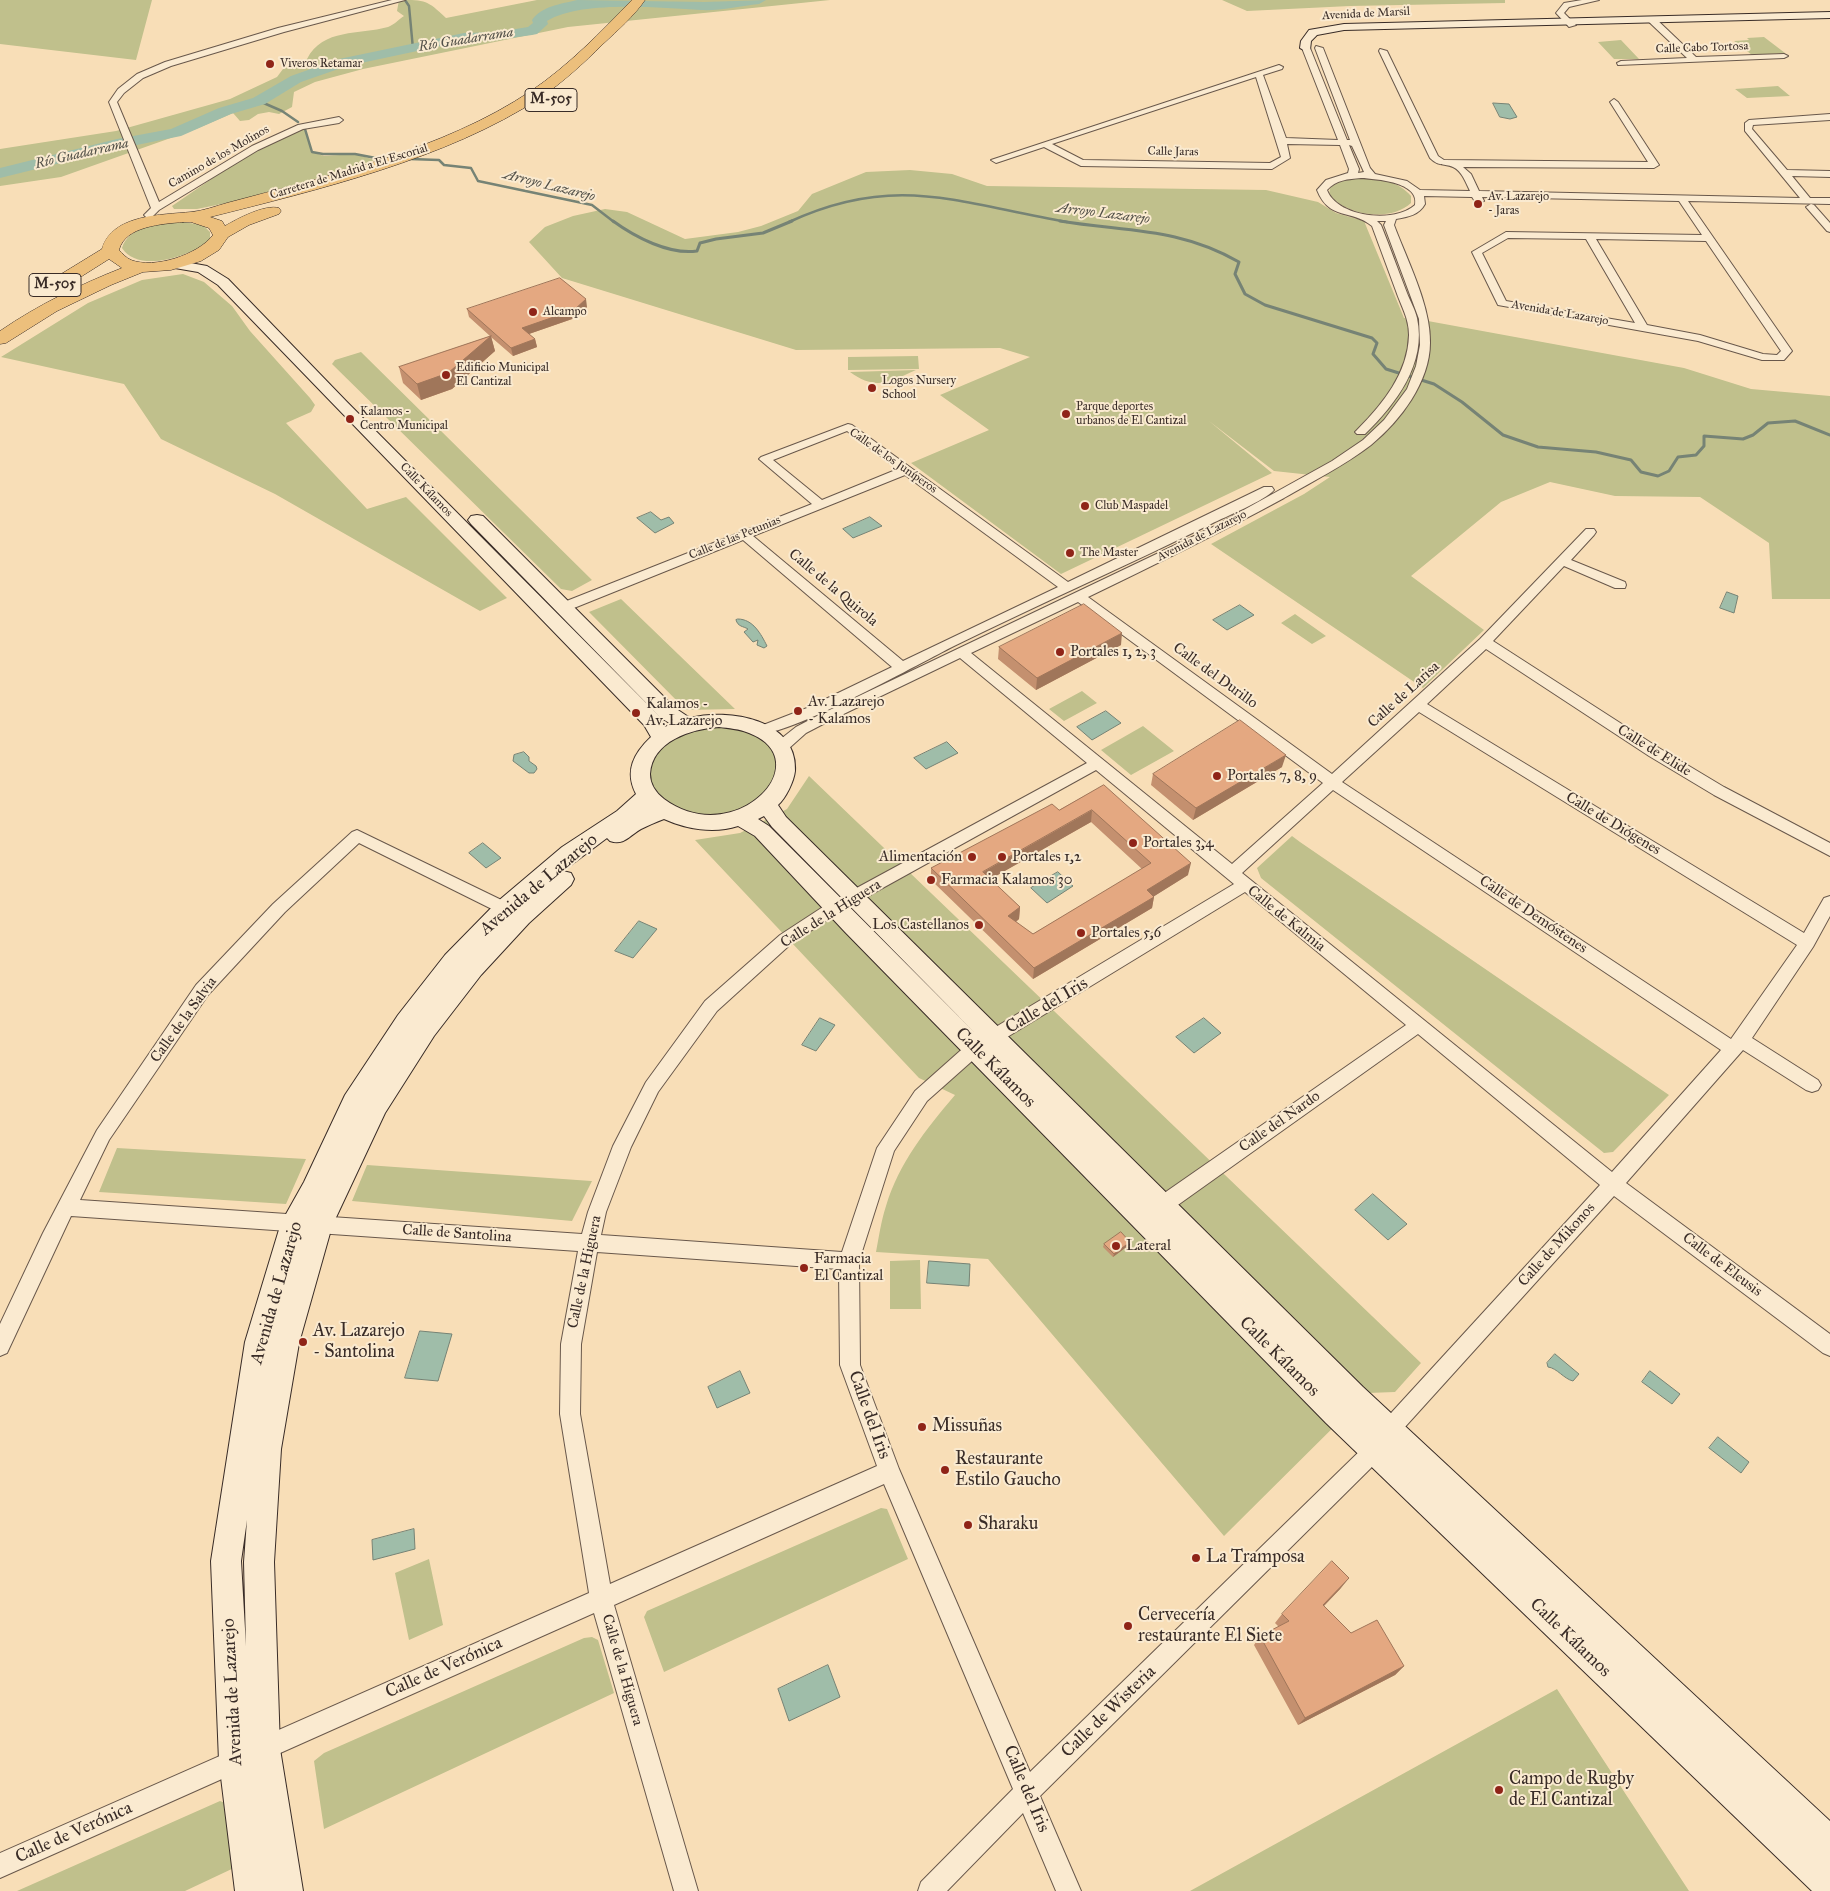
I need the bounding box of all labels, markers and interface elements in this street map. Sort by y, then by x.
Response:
street label: Avenida de Marsil [1322,5,1410,23]
water label: Río Guadarrama [417,24,515,56]
street label: Calle Cabo Tortosa [1655,39,1749,57]
place label: Viveros Retamar [280,57,362,71]
marker: Viveros Retamar [264,58,276,70]
road number: M-505 [525,88,577,112]
street label: Camino de los Molinos [166,122,272,192]
water label: Río Guadarrama [34,135,130,173]
street label: Carretera de Madrid a El Escorial [268,141,430,203]
street label: Calle Jaras [1147,144,1199,160]
water label: Arroyo Lazarejo [501,166,597,206]
place label: Av. Lazarejo - Jaras [1488,190,1549,218]
marker: Av. Lazarejo - Jaras [1472,198,1484,210]
water label: Arroyo Lazarejo [1055,200,1151,228]
road number: M-505 [29,274,81,296]
street label: Avenida de Lazarejo [1510,297,1610,329]
place label: Alcampo [543,305,587,319]
marker: Alcampo [527,306,539,318]
place label: Edificio Municipal El Cantizal [456,361,549,389]
marker: Edificio Municipal El Cantizal [440,369,452,381]
place label: Logos Nursery School [882,374,956,402]
marker: Logos Nursery School [866,382,878,394]
place label: Parque deportes urbanos de El Cantizal [1076,400,1187,428]
place label: Kalamos - Centro Municipal [360,405,448,433]
marker: Parque deportes urbanos de El Cantizal [1060,408,1072,420]
marker: Kalamos - Centro Municipal [344,413,356,425]
street label: Calle de los Juníperos [846,425,940,497]
street label: Calle Kálamos [397,460,455,520]
place label: Club Maspadel [1095,499,1168,513]
marker: Club Maspadel [1079,500,1091,512]
street label: Avenida de Lazarejo [1155,507,1249,565]
street label: Calle de las Petunias [687,513,783,563]
street label: Calle de la Quirola [785,545,881,631]
place label: The Master [1080,546,1138,560]
marker: The Master [1064,547,1076,559]
street label: Calle del Durillo [1169,639,1261,713]
place label: Portales 1, 2, 3 [1070,643,1156,661]
marker: Portales 1, 2, 3 [1054,646,1066,658]
street label: Calle de Larisa [1365,658,1443,732]
place label: Av. Lazarejo - Kalamos [808,693,884,728]
place label: Kalamos - Av. Lazarejo [646,695,722,730]
marker: Av. Lazarejo - Kalamos [792,705,804,717]
marker: Kalamos - Av. Lazarejo [630,707,642,719]
street label: Calle de Elide [1614,721,1694,781]
place label: Portales 7, 8, 9 [1227,767,1317,785]
marker: Portales 7, 8, 9 [1211,770,1223,782]
street label: Calle de Diógenes [1562,789,1664,859]
street label: Avenida de Lazarejo [476,829,602,941]
place label: Portales 3,4 [1143,834,1214,852]
marker: Portales 3,4 [1127,837,1139,849]
place label: Alimentación [879,848,962,866]
place label: Portales 1,2 [1012,848,1081,866]
marker: Alimentación [966,851,978,863]
marker: Portales 1,2 [996,851,1008,863]
place label: Farmacia Kalamos 30 [941,871,1072,889]
street label: Calle de Demóstenes [1476,872,1590,958]
marker: Farmacia Kalamos 30 [925,874,937,886]
street label: Calle de la Higuera [777,876,885,952]
street label: Calle de Kalmia [1243,882,1329,956]
place label: Los Castellanos [872,916,969,934]
marker: Los Castellanos [973,919,985,931]
place label: Portales 5,6 [1091,924,1161,942]
marker: Portales 5,6 [1075,927,1087,939]
street label: Calle del Iris [1002,973,1092,1039]
street label: Calle de la Salvia [147,974,221,1066]
street label: Calle Kálamos [950,1023,1040,1113]
street label: Calle del Nardo [1236,1087,1324,1157]
street label: Calle de Mikonos [1515,1199,1599,1291]
street label: Calle de la Higuera [564,1214,606,1330]
street label: Avenida de Lazarejo [246,1219,308,1367]
street label: Calle de Santolina [402,1221,512,1247]
street label: Calle de Eleusis [1679,1229,1765,1301]
place label: Lateral [1126,1237,1171,1255]
marker: Lateral [1110,1240,1122,1252]
place label: Farmacia El Cantizal [814,1250,883,1285]
marker: Farmacia El Cantizal [798,1262,810,1274]
street label: Calle Kálamos [1234,1312,1324,1402]
place label: Av. Lazarejo - Santolina [313,1321,405,1364]
marker: Av. Lazarejo - Santolina [297,1336,309,1348]
street label: Calle del Iris [843,1368,895,1462]
place label: Missuñas [932,1416,1002,1438]
marker: Missuñas [916,1421,928,1433]
place label: Restaurante Estilo Gaucho [955,1449,1061,1492]
marker: Restaurante Estilo Gaucho [939,1464,951,1476]
place label: Sharaku [978,1514,1038,1536]
marker: Sharaku [962,1519,974,1531]
place label: La Tramposa [1206,1547,1305,1569]
marker: La Tramposa [1190,1552,1202,1564]
street label: Calle Kálamos [1525,1594,1615,1682]
place label: Cervecería restaurante El Siete [1138,1605,1282,1648]
street label: Calle de la Higuera [597,1612,647,1728]
street label: Avenida de Lazarejo [218,1618,248,1766]
marker: Cervecería restaurante El Siete [1122,1620,1134,1632]
street label: Calle de Verónica [382,1633,506,1703]
street label: Calle de Wisteria [1057,1661,1161,1763]
street label: Calle del Iris [998,1742,1054,1836]
place label: Campo de Rugby de El Cantizal [1509,1769,1634,1812]
marker: Campo de Rugby de El Cantizal [1493,1784,1505,1796]
street label: Calle de Verónica [12,1798,136,1868]

